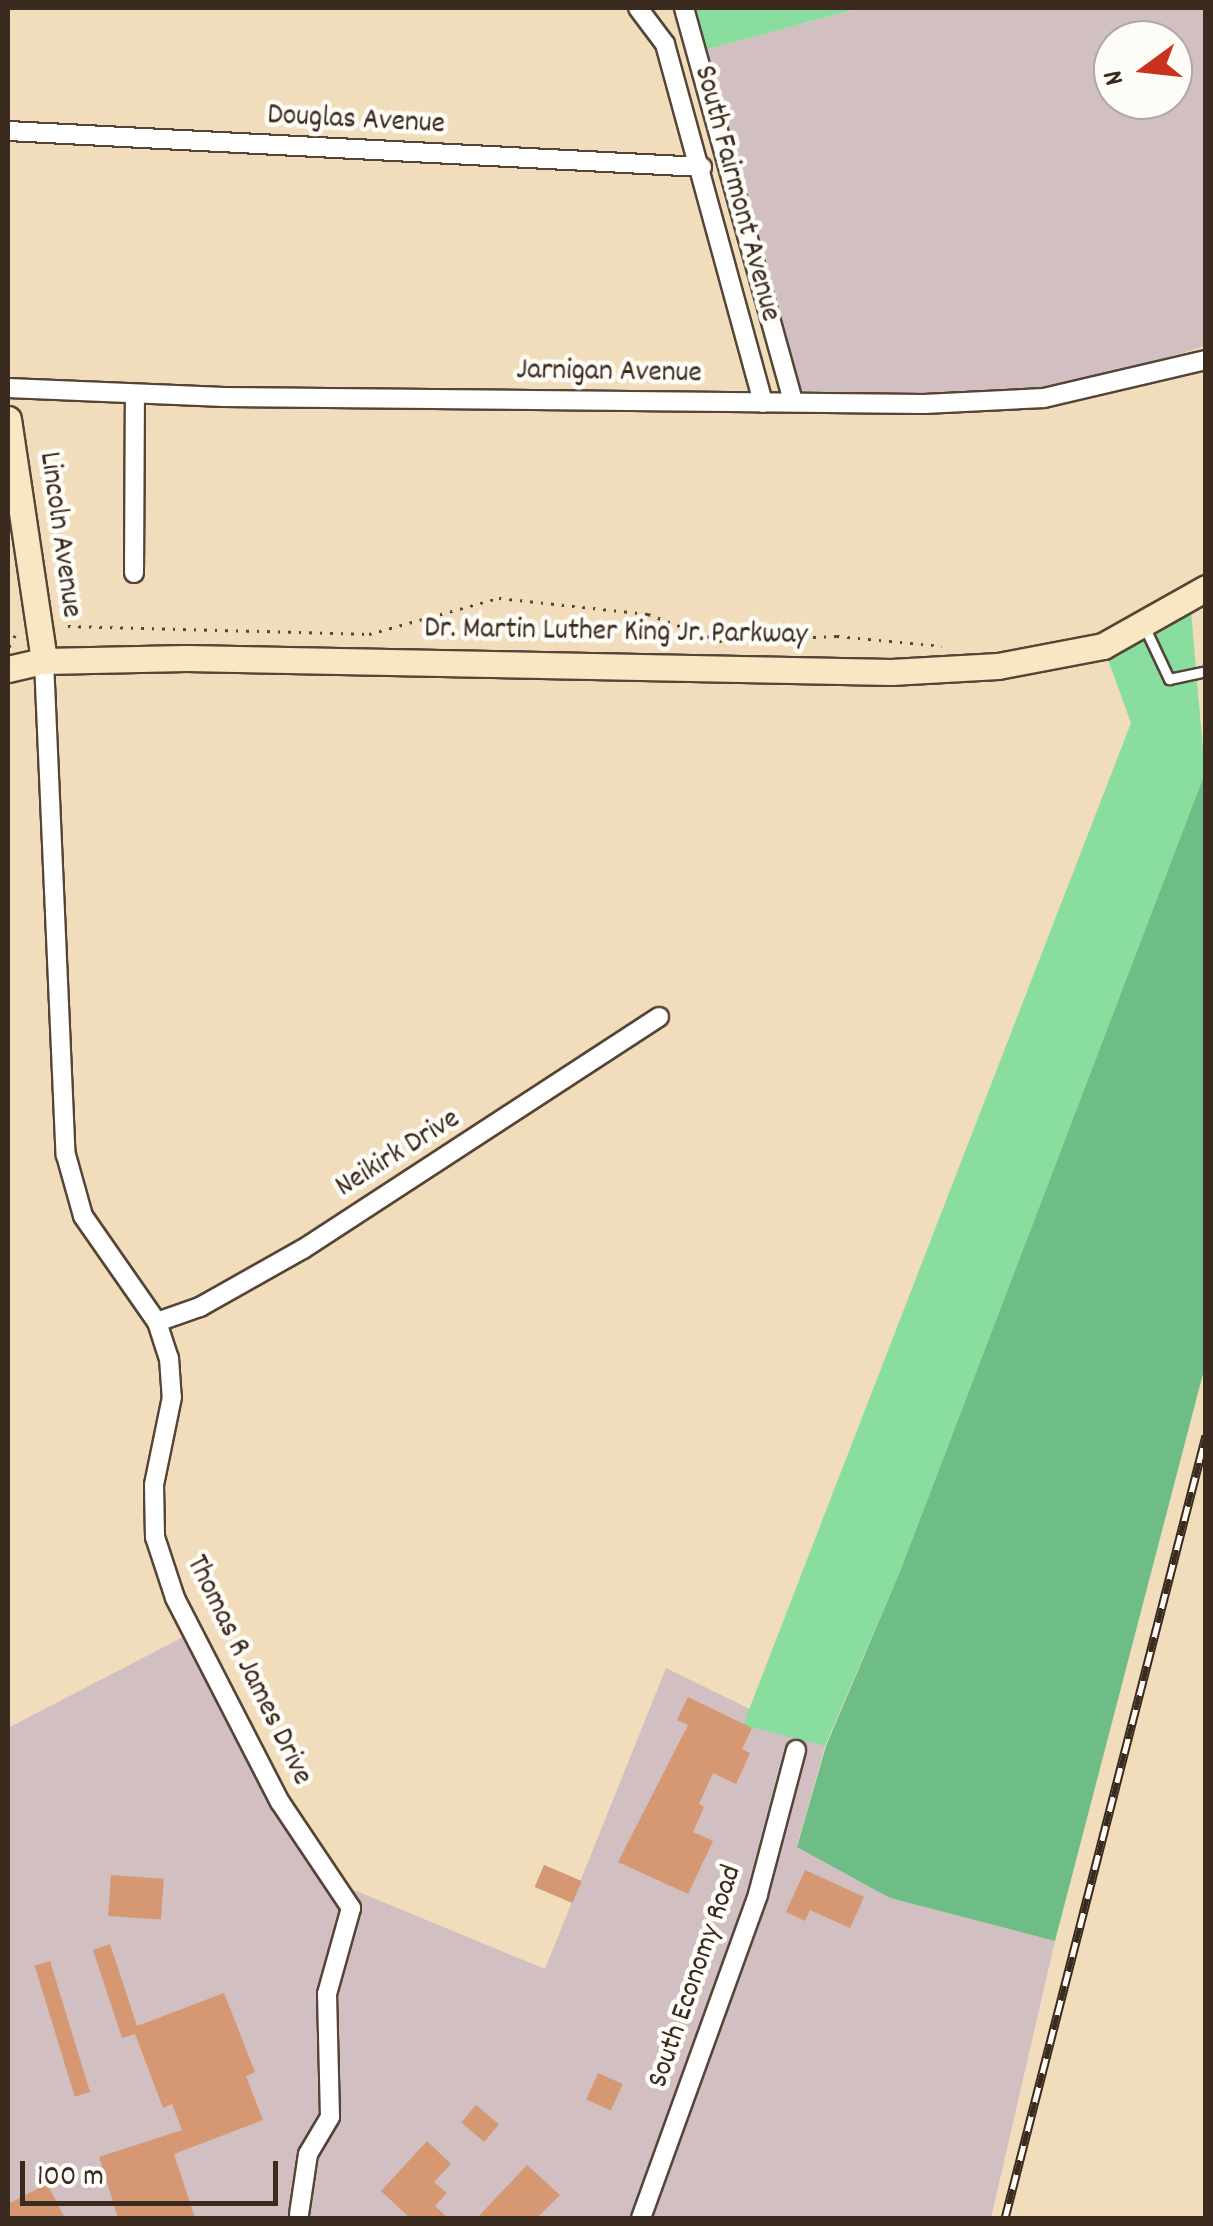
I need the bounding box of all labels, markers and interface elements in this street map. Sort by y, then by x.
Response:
north arrow [1093,20,1193,120]
street label: South Fairmont Avenue [684,62,786,326]
text: N [1095,65,1137,89]
street label: Douglas Avenue [266,99,446,145]
street label: Jarnigan Avenue [516,354,702,394]
street label: Lincoln Avenue [29,450,87,620]
street label: Dr. Martin Luther King Jr. Parkway [424,613,808,655]
street label: Neikirk Drive [330,1103,468,1207]
street label: Thomas R James Drive [176,1550,318,1792]
street label: South Economy Road [642,1861,752,2093]
scale bar [25,2141,282,2203]
text: 100 m [37,2157,104,2200]

